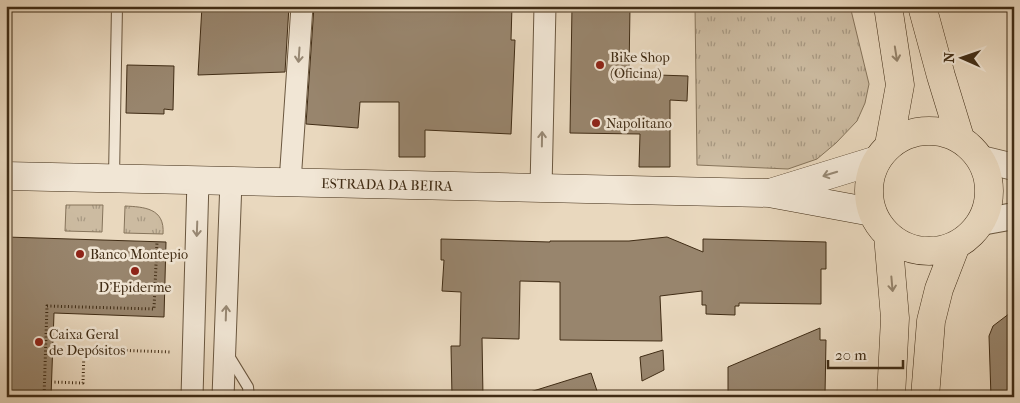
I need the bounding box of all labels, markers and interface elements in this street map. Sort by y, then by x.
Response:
north arrow [938,32,988,82]
one-way arrow [891,46,901,62]
one-way arrow [294,47,303,63]
place label: Bike Shop (Oficina) [610,49,670,82]
text: N [941,52,958,63]
marker: Bike Shop (Oficina) [594,59,606,71]
place label: Napolitano [606,115,672,132]
marker: Napolitano [590,117,602,129]
one-way arrow [537,131,547,148]
one-way arrow [822,170,838,180]
street label: ESTRADA DA BEIRA [321,175,454,195]
one-way arrow [192,220,202,236]
place label: Banco Montepio [90,246,188,263]
marker: Banco Montepio [74,248,86,260]
marker: D'Epiderme [129,265,141,277]
one-way arrow [887,275,897,291]
place label: D'Epiderme [99,279,171,296]
one-way arrow [222,305,231,321]
place label: Caixa Geral de Depósitos [49,326,125,359]
marker: Caixa Geral de Depósitos [33,336,45,348]
scale bar [828,338,902,370]
text: 20 m [835,346,867,364]

